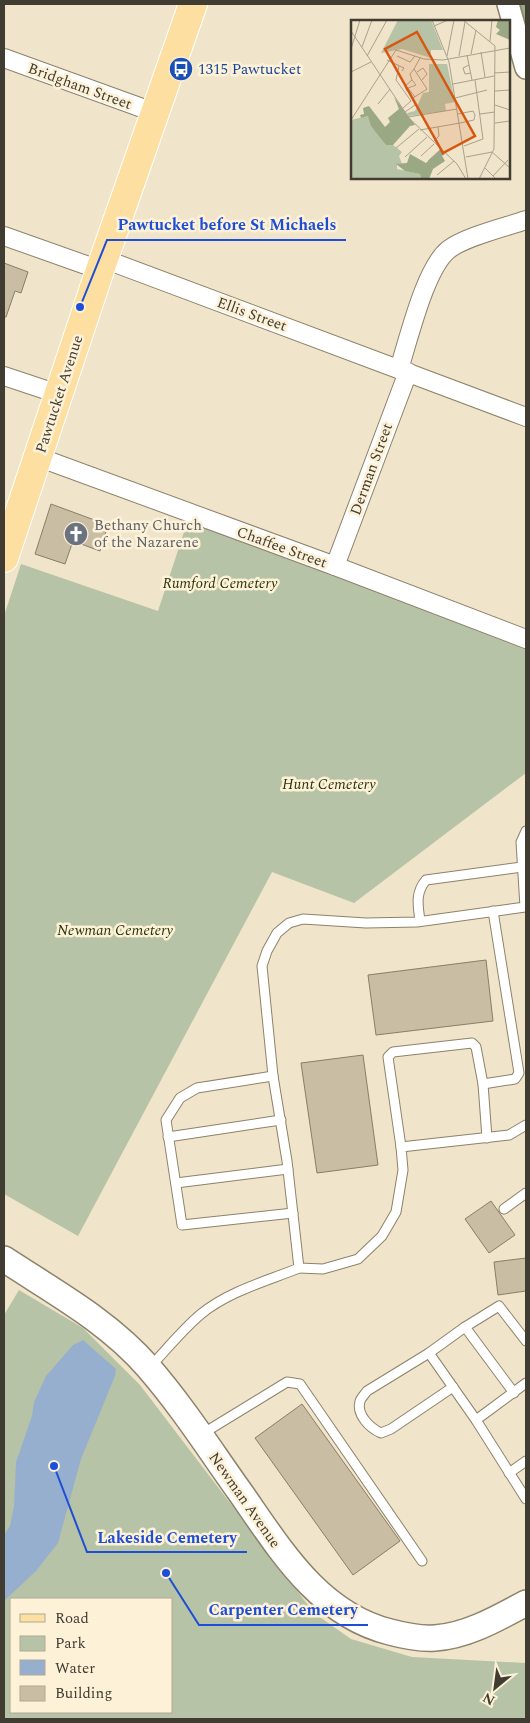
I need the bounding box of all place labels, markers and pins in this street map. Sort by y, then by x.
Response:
bus stop icon: 1315 Pawtucket [168,56,194,82]
place label: 1315 Pawtucket [198,58,301,81]
callout: Pawtucket before St Michaels [107,209,346,240]
place label: Bethany Church of the Nazarene [94,514,202,554]
church icon: Bethany Church of the Nazarene [63,521,89,547]
callout: Lakeside Cemetery [87,1521,247,1552]
callout: Carpenter Cemetery [199,1594,368,1625]

